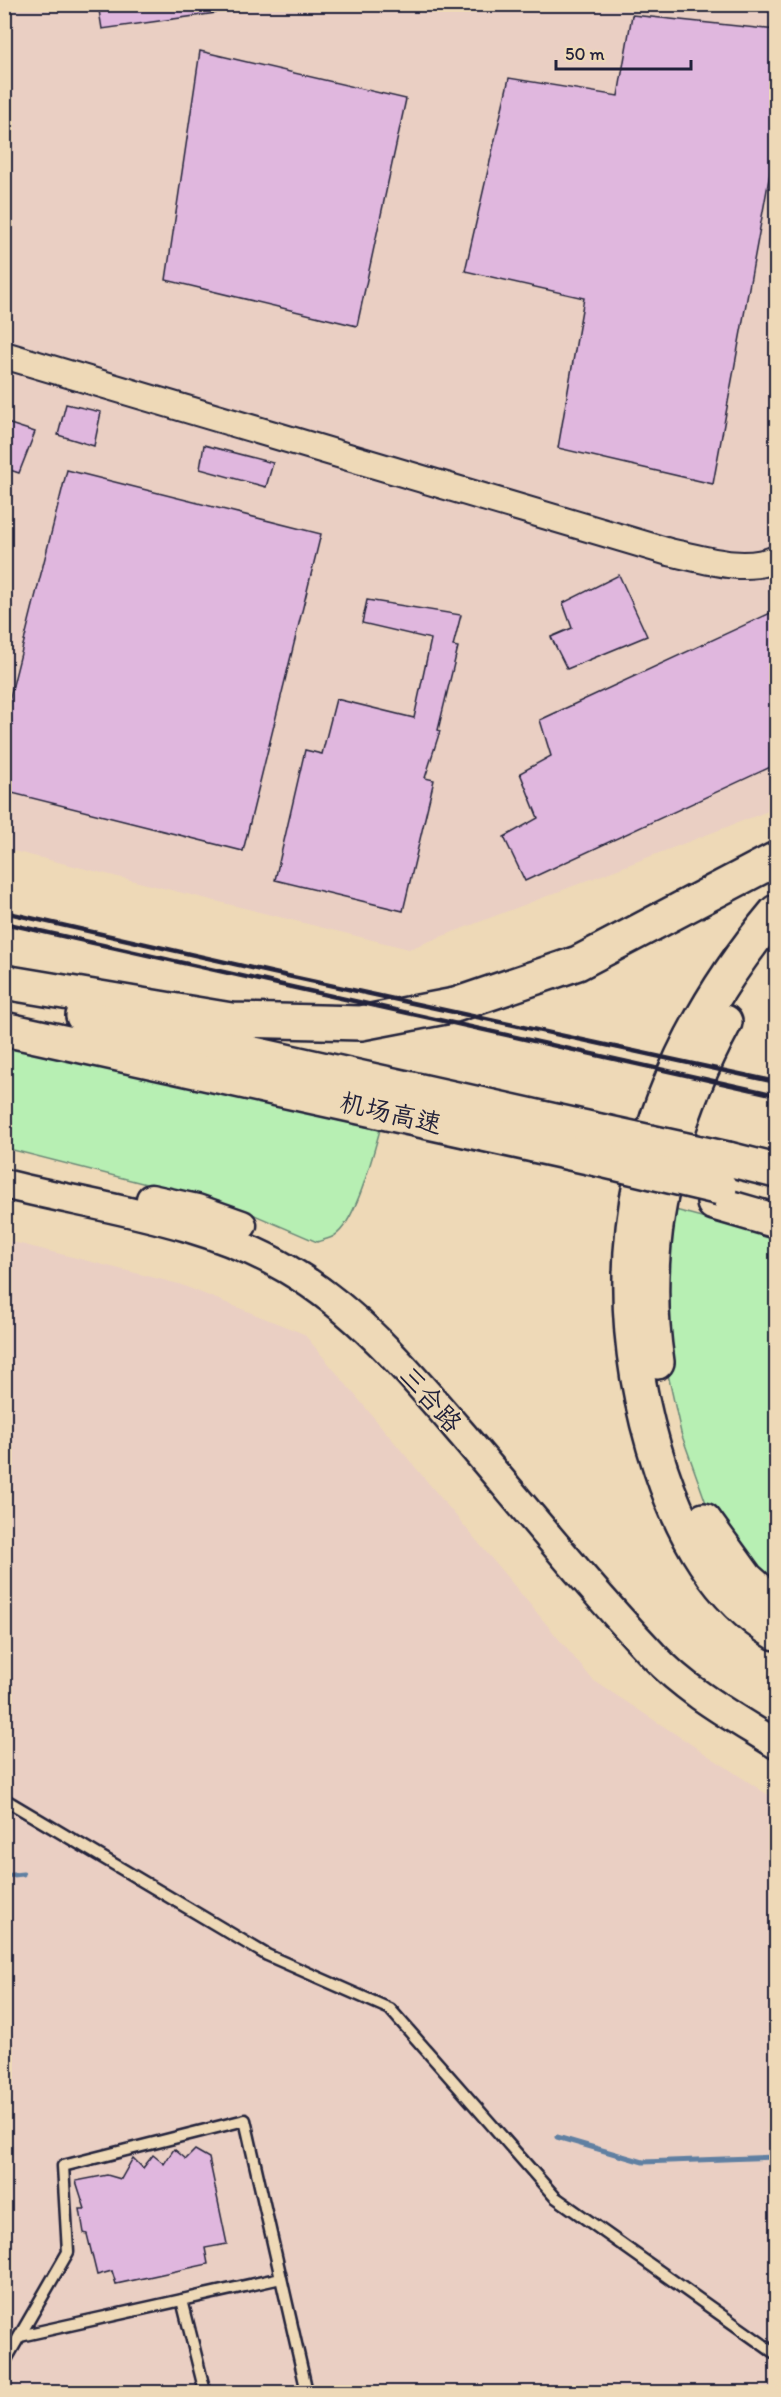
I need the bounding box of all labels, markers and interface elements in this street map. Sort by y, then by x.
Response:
scale bar [556,33,691,71]
text: 50 m [565,43,605,65]
street label: 机场高速 [337,1086,445,1140]
street label: 三合路 [393,1359,469,1439]

